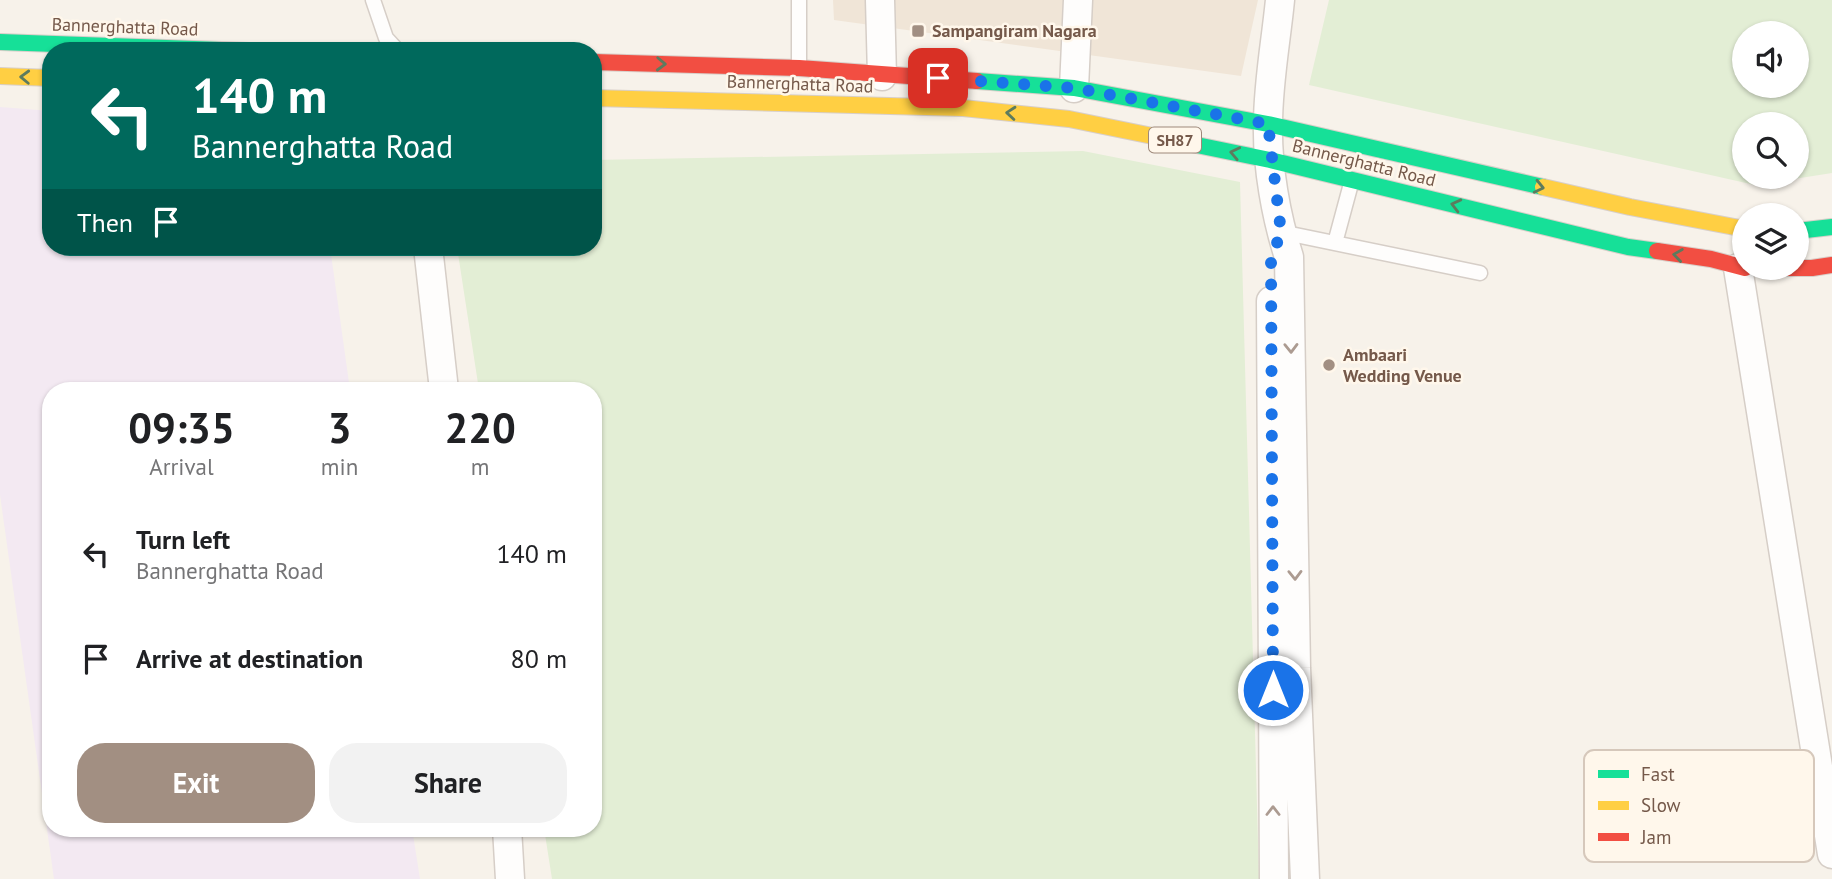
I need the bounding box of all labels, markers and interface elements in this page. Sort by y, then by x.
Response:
street label: Bannerghatta Road [51,12,199,41]
place label: Sampangiram Nagara [932,19,1097,42]
map controls [1732,21,1809,280]
button: sound [1732,21,1809,98]
marker: Sampangiram Nagara [910,23,926,39]
pin [908,48,968,108]
one-way arrow [656,57,667,72]
icon: arrive [919,59,957,97]
text: 140 m [192,63,327,127]
street label: Bannerghatta Road [726,69,874,98]
one-way arrow [20,70,31,85]
icon: left [77,70,168,161]
one-way arrow [1005,106,1016,121]
button: search [1732,112,1809,189]
text: Bannerghatta Road [192,125,453,167]
road number: SH87 [1149,128,1201,152]
street label: Bannerghatta Road [1290,134,1438,191]
one-way arrow [1229,146,1241,161]
one-way arrow [1533,178,1545,193]
one-way arrow [1450,199,1462,213]
icon: arrive [147,203,185,241]
button: layers [1732,203,1809,280]
text: Then [77,206,133,239]
one-way arrow [1672,247,1684,262]
one-way arrow [1284,343,1299,354]
place label: Ambaari Wedding Venue [1343,343,1462,387]
marker: Ambaari Wedding Venue [1321,357,1337,373]
text: 09:35 [128,400,235,455]
text: 3 [328,400,351,455]
text: 220 [444,400,516,455]
text: Arrival [149,452,214,481]
text: min [321,452,358,481]
text: m [471,452,489,481]
text: Turn left [136,523,230,556]
icon: left [77,535,115,573]
text: 140 m [496,537,567,570]
text: Bannerghatta Road [136,556,324,585]
one-way arrow [1287,571,1303,581]
icon: arrive [77,640,115,678]
text: Arrive at destination [136,642,363,675]
text: 80 m [511,642,567,675]
position arrow [1236,653,1310,727]
button: Exit [77,743,315,823]
button: Share [329,743,567,823]
legend [1584,750,1814,862]
text: Fast [1641,762,1675,786]
text: Slow [1641,793,1681,817]
one-way arrow [1265,805,1281,816]
text: Jam [1640,825,1671,849]

